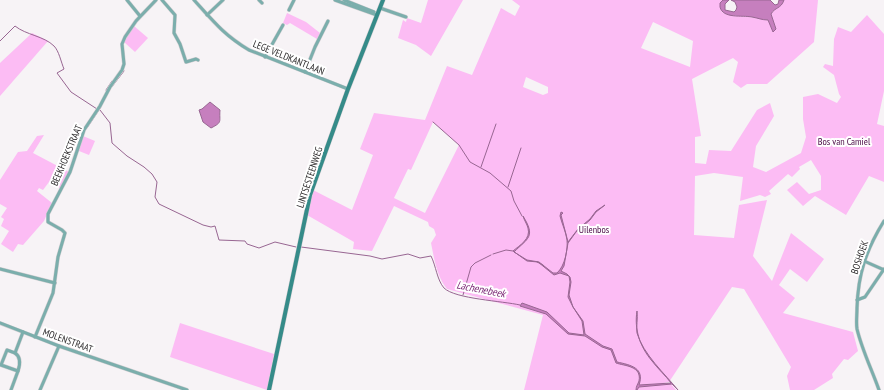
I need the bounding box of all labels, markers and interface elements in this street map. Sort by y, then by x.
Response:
street label: LEGE VELDKANTLAAN [251,37,327,78]
street label: BEEKHOEKSTRAAT [48,122,85,188]
park label: Bos van Camiel [818,135,871,148]
street label: LINTSESTEENWEG [293,145,325,209]
park label: Uilenbos [579,223,610,236]
street label: BOSHOEK [848,239,871,276]
water label: Lachenebeek [455,277,508,301]
street label: MOLENSTRAAT [41,325,95,356]

